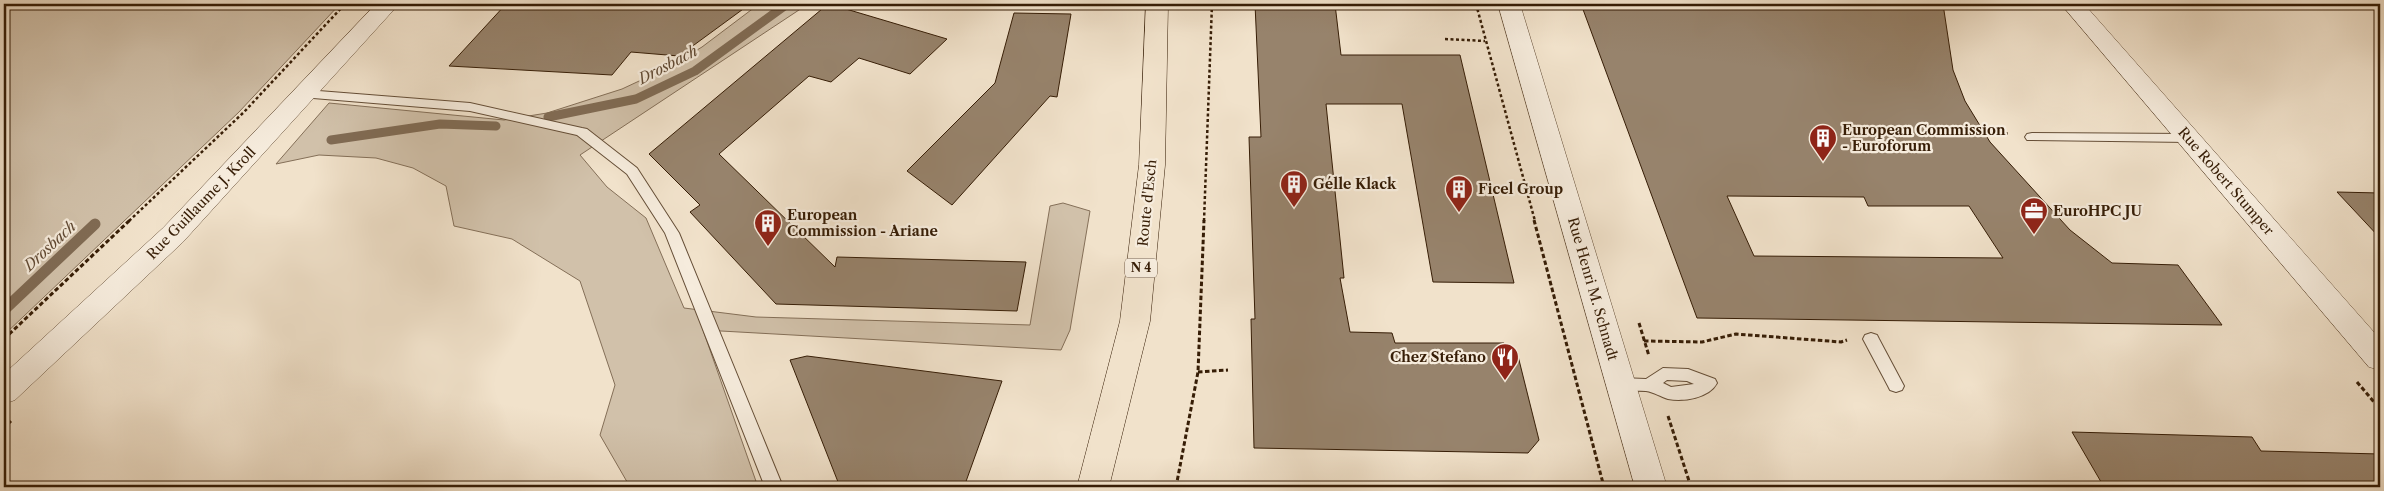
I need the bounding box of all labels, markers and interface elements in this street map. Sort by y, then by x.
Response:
water label: Drosbach [634,41,701,89]
place label: European Commission - Euroforum [1842,121,2006,155]
building icon: European Commission - Euroforum [1808,123,1838,162]
street label: Rue Robert Stumper [2174,123,2278,239]
street label: Rue Guillaume J. Kroll [143,143,259,263]
street label: Route d'Esch [1133,158,1161,247]
building icon: Gélle Klack [1279,169,1309,208]
building icon: Ficel Group [1444,174,1474,213]
place label: Gélle Klack [1313,175,1397,193]
place label: Ficel Group [1478,180,1563,198]
office icon: EuroHPC JU [2019,196,2049,235]
place label: EuroHPC JU [2053,202,2143,220]
place label: European Commission - Ariane [787,206,938,240]
building icon: European Commission - Ariane [753,208,783,247]
street label: Rue Henri M. Schnadt [1564,215,1622,363]
water label: Drosbach [19,217,80,275]
road number: N 4 [1125,258,1157,278]
restaurant icon: Chez Stefano [1490,342,1520,381]
place label: Chez Stefano [1390,348,1486,366]

